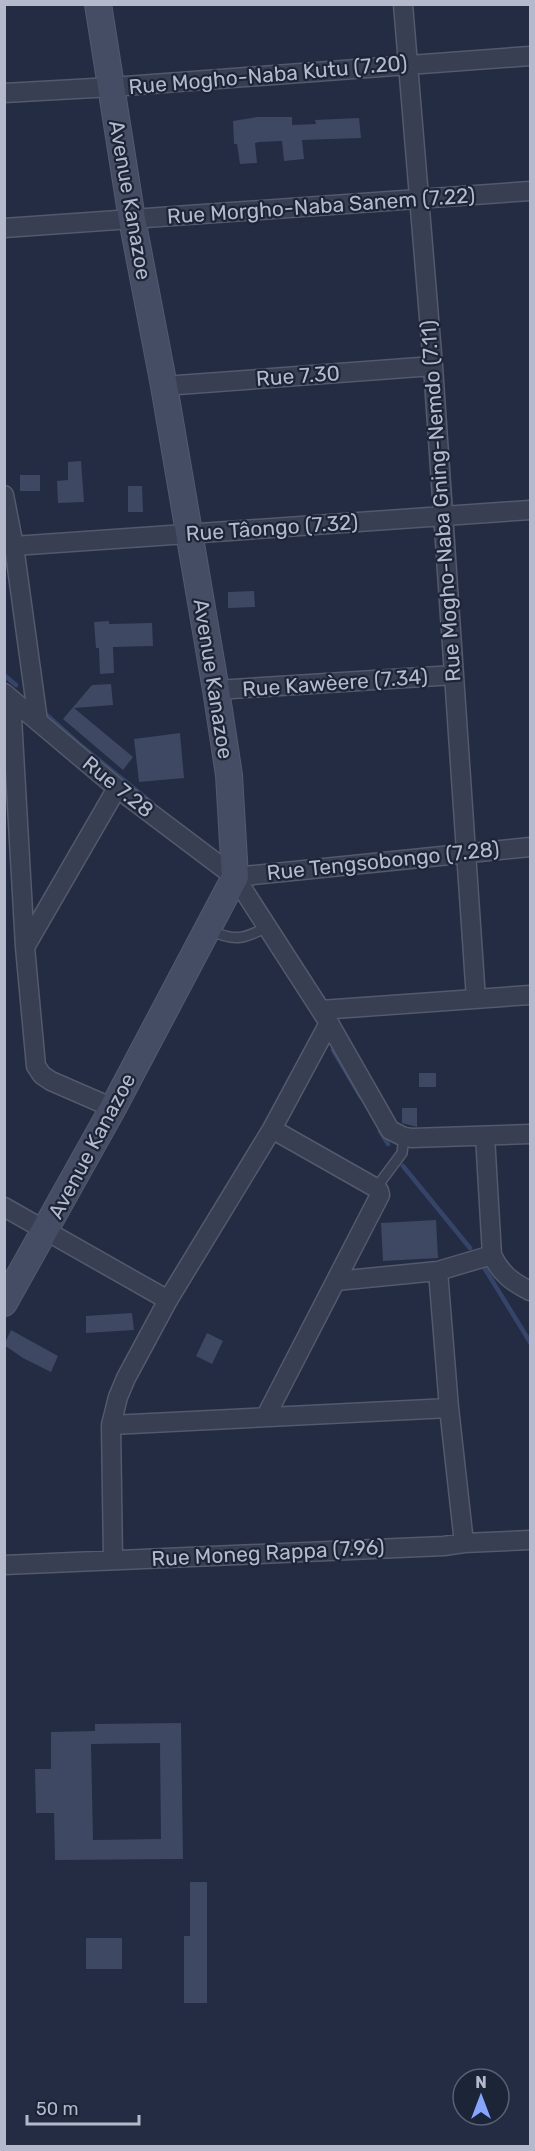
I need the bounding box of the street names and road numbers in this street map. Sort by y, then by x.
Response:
street label: Rue Mogho-Naba Kutu (7.20) [128,50,408,99]
street label: Avenue Kanazoe [104,118,157,282]
street label: Rue Morgho-Naba Sanem (7.22) [166,182,476,229]
street label: Rue Mogho-Naba Gning-Nemdo (7.11) [415,319,466,683]
street label: Rue 7.30 [255,360,341,391]
street label: Rue Tâongo (7.32) [185,509,359,546]
street label: Avenue Kanazoe [189,597,238,761]
street label: Rue Kawèere (7.34) [241,664,429,701]
street label: Rue 7.28 [78,751,159,823]
street label: Rue Tengsobongo (7.28) [265,836,501,885]
street label: Avenue Kanazoe [43,1069,140,1223]
street label: Rue Moneg Rappa (7.96) [151,1534,385,1571]

